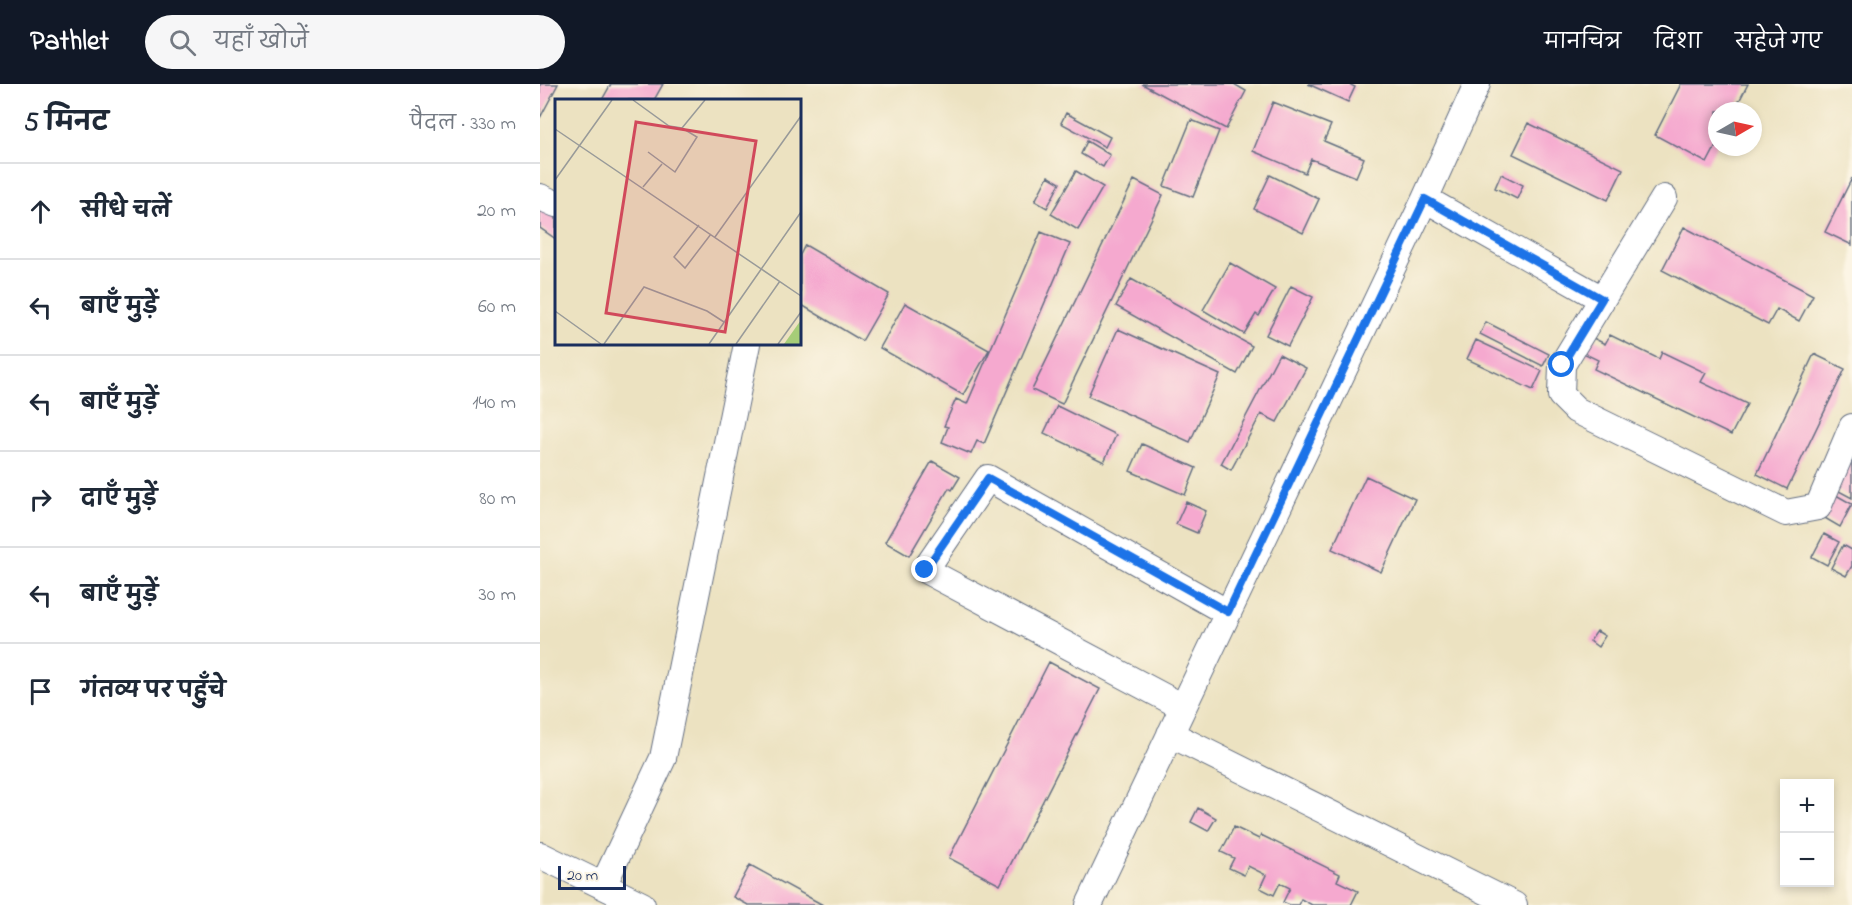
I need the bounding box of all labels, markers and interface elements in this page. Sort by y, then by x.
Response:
search box [145,15,565,69]
text: Pathlet [30,22,109,63]
icon: search [166,26,199,59]
text: यहाँ खोजें [214,27,308,59]
text: मानचित्र [1544,28,1621,58]
text: दिशा [1654,28,1702,58]
text: सहेजे गए [1735,28,1822,58]
inset map [555,99,801,345]
north arrow [1708,102,1762,156]
text: 5 मिनट [24,105,108,143]
text: पैदल · 330 m [410,110,516,139]
icon: ahead [24,195,57,228]
text: सीधे चलें [81,196,171,228]
text: 20 m [477,197,516,226]
icon: left [24,291,57,324]
text: बाएँ मुड़ें [81,292,158,324]
text: 60 m [478,293,516,322]
route start [1548,351,1574,377]
icon: left [24,387,57,420]
text: बाएँ मुड़ें [81,388,158,420]
text: 140 m [472,389,516,418]
icon: right [24,483,57,516]
text: दाएँ मुड़ें [81,484,157,516]
text: 80 m [479,485,516,514]
route end [911,556,937,582]
icon: left [24,579,57,612]
text: बाएँ मुड़ें [81,580,158,612]
text: 30 m [479,581,516,610]
icon: arrive [24,675,57,708]
text: गंतव्य पर पहुँचे [81,676,226,708]
map controls [1780,779,1834,887]
button: + [1780,779,1834,833]
button: − [1780,833,1834,887]
scale bar [558,863,626,890]
text: 20 m [567,864,598,888]

